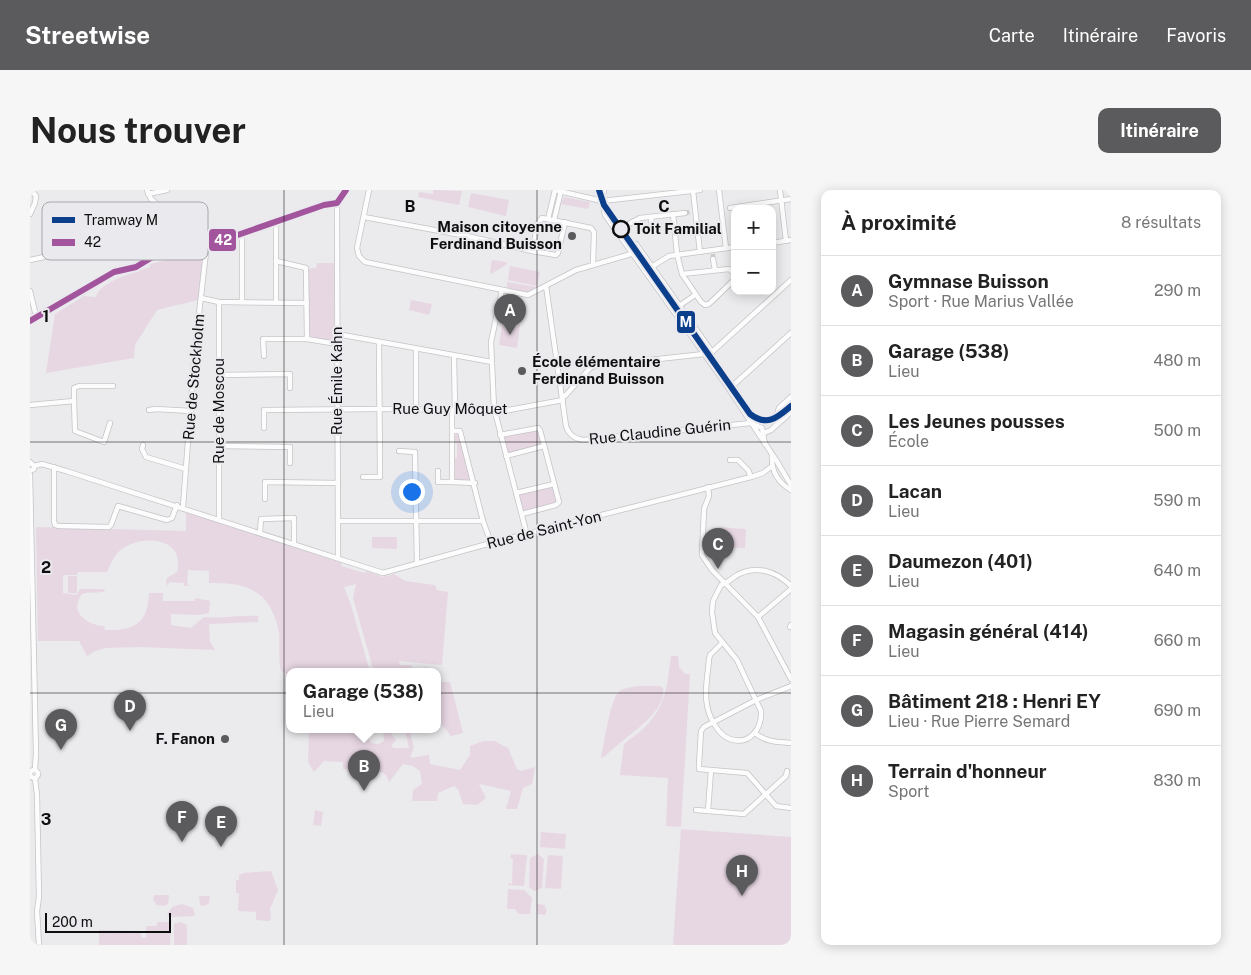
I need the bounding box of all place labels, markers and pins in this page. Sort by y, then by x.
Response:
place label: Maison citoyenne Ferdinand Buisson [430,218,562,252]
marker: Toit Familial [612,220,630,238]
place label: Toit Familial [634,220,722,237]
marker: Maison citoyenne Ferdinand Buisson [566,230,578,242]
pin: A [494,294,526,335]
place label: École élémentaire Ferdinand Buisson [532,353,664,387]
marker: École élémentaire Ferdinand Buisson [516,365,528,377]
pin: C [702,528,734,569]
pin: D [114,690,146,731]
pin: G [45,709,77,750]
place label: F. Fanon [156,730,215,747]
marker: F. Fanon [219,733,231,745]
pin: B [348,750,380,791]
pin: F [166,801,198,842]
pin: E [205,806,237,847]
pin: H [726,855,758,896]

